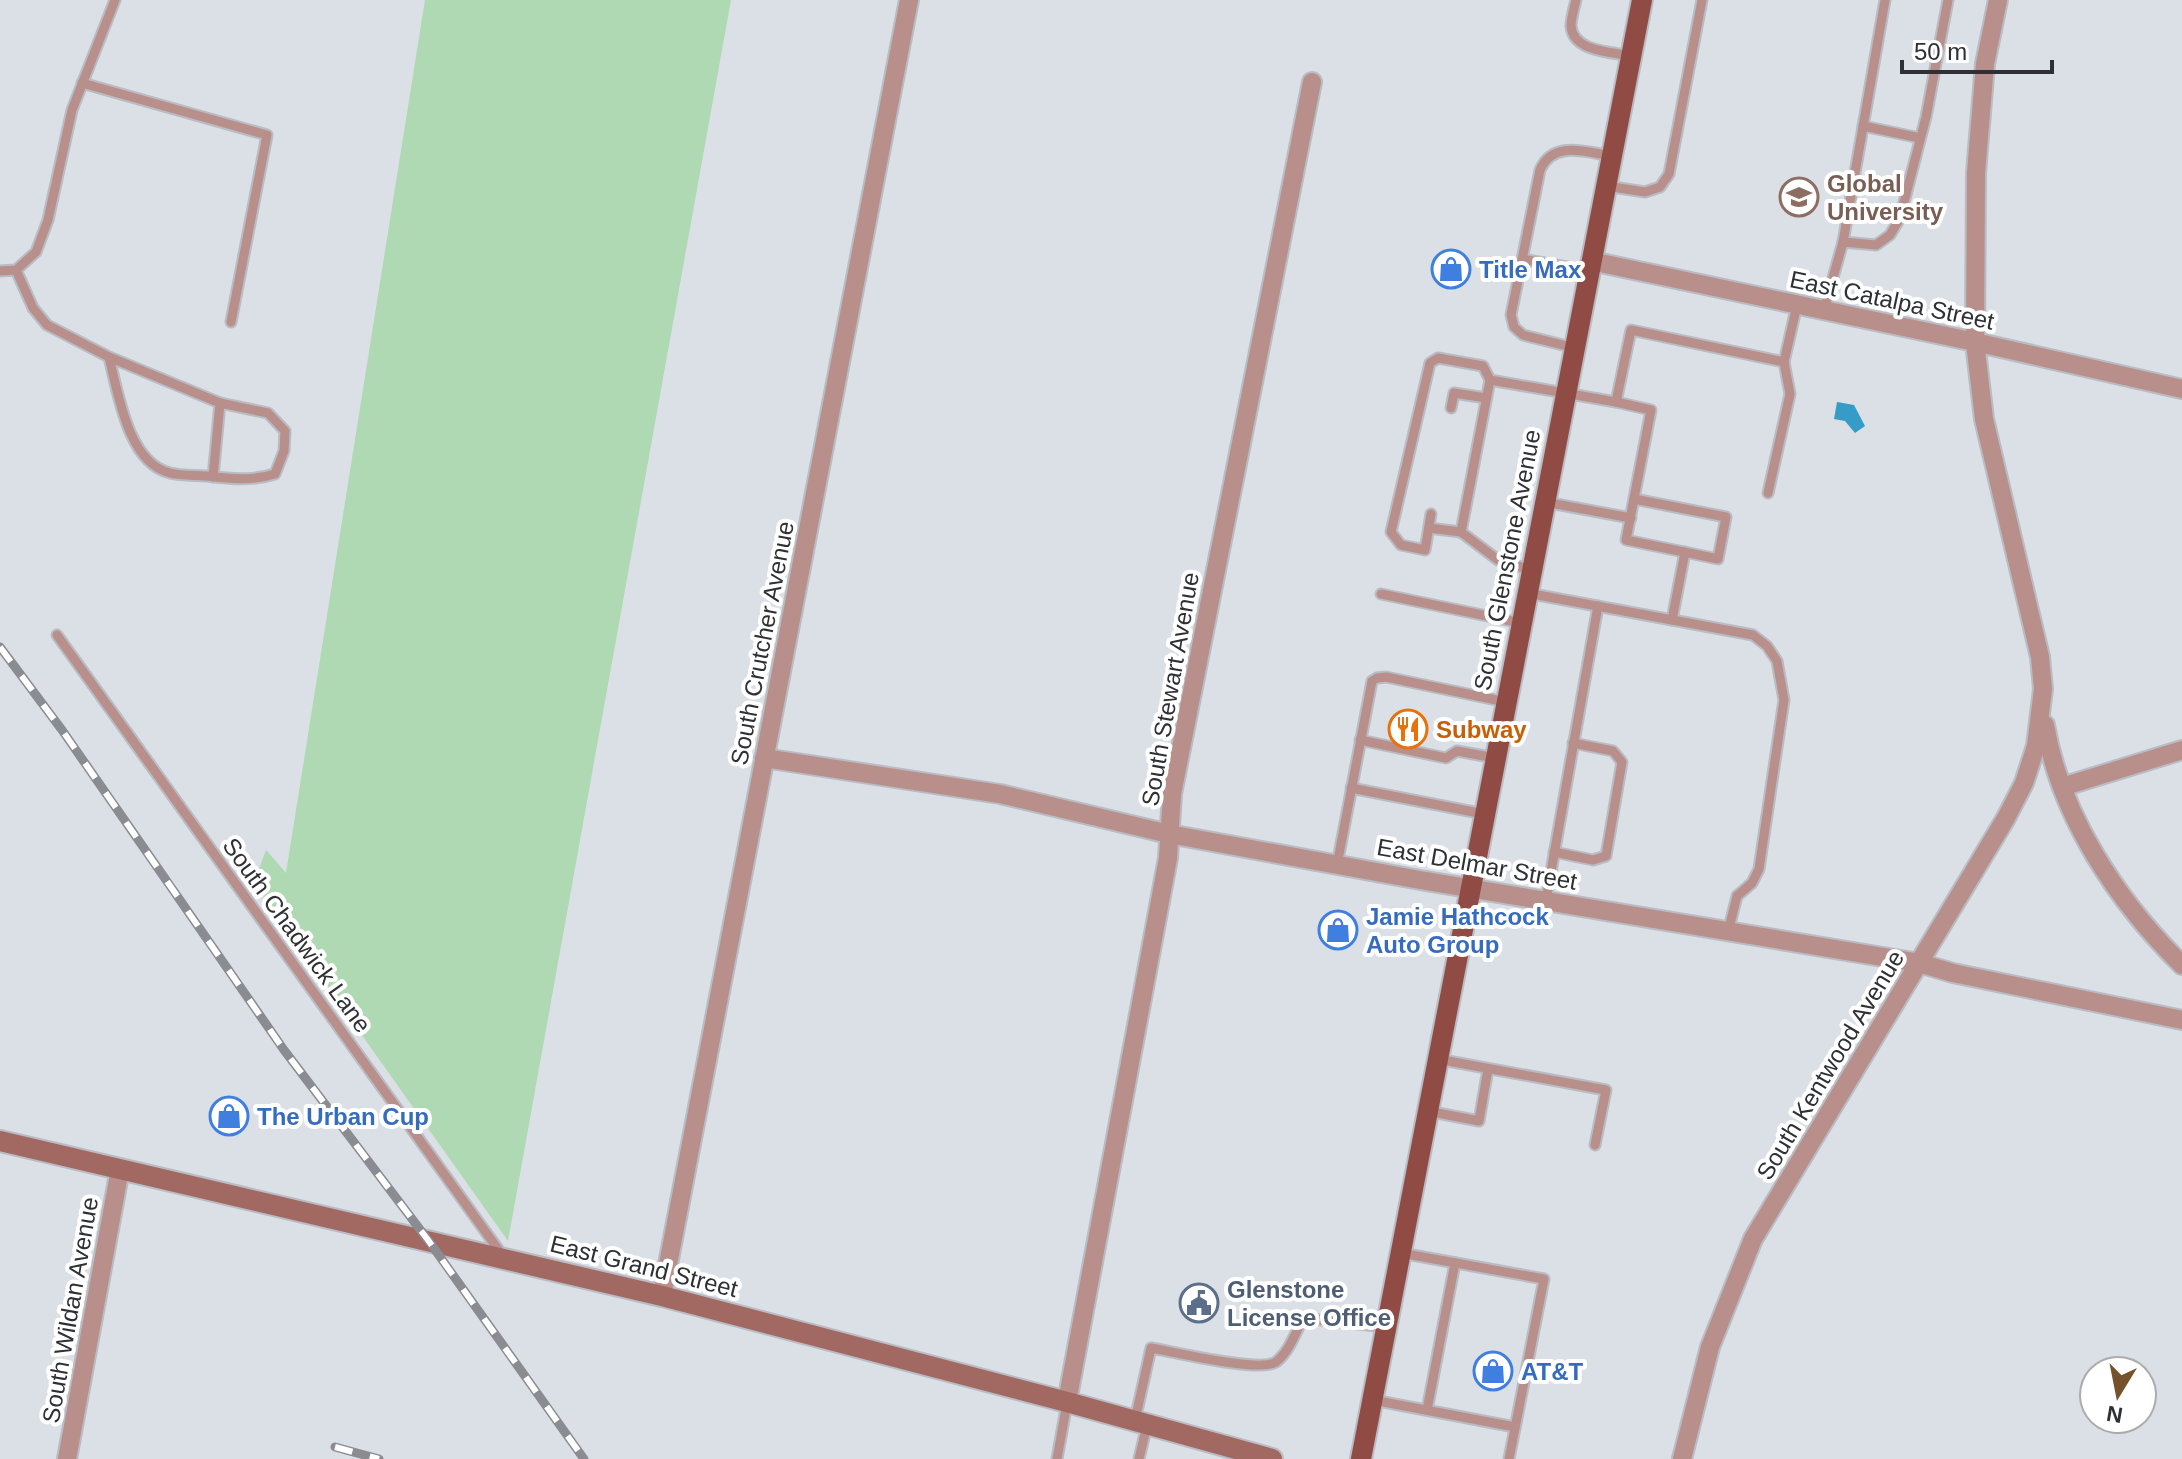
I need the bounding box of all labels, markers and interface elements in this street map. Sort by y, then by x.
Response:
scale bar [1902,24,2052,74]
text: 50 m [1914,38,1967,65]
place label: Global University [1827,170,1944,225]
school or university icon: Global University [1778,176,1820,218]
shop icon: Title Max [1430,248,1472,290]
place label: Title Max [1479,256,1582,283]
street label: East Catalpa Street [1787,265,1997,335]
street label: South Glenstone Avenue [1468,427,1546,693]
street label: South Crutcher Avenue [725,519,799,767]
street label: South Stewart Avenue [1136,570,1204,808]
restaurant icon: Subway [1387,708,1429,750]
place label: Subway [1436,716,1527,743]
street label: South Chadwick Lane [217,833,377,1037]
street label: East Delmar Street [1375,833,1579,895]
place label: Jamie Hathcock Auto Group [1366,903,1549,958]
shop icon: Jamie Hathcock Auto Group [1317,909,1359,951]
street label: South Kentwood Avenue [1751,946,1909,1184]
shop icon: The Urban Cup [208,1095,250,1137]
place label: The Urban Cup [257,1103,429,1130]
street label: South Wildan Avenue [37,1195,103,1425]
street label: East Grand Street [548,1230,741,1302]
place label: Glenstone License Office [1227,1276,1391,1331]
public building icon: Glenstone License Office [1178,1282,1220,1324]
shop icon: AT&T [1472,1350,1514,1392]
north arrow [2078,1355,2158,1435]
place label: AT&T [1521,1358,1584,1385]
text: N [2105,1401,2125,1428]

